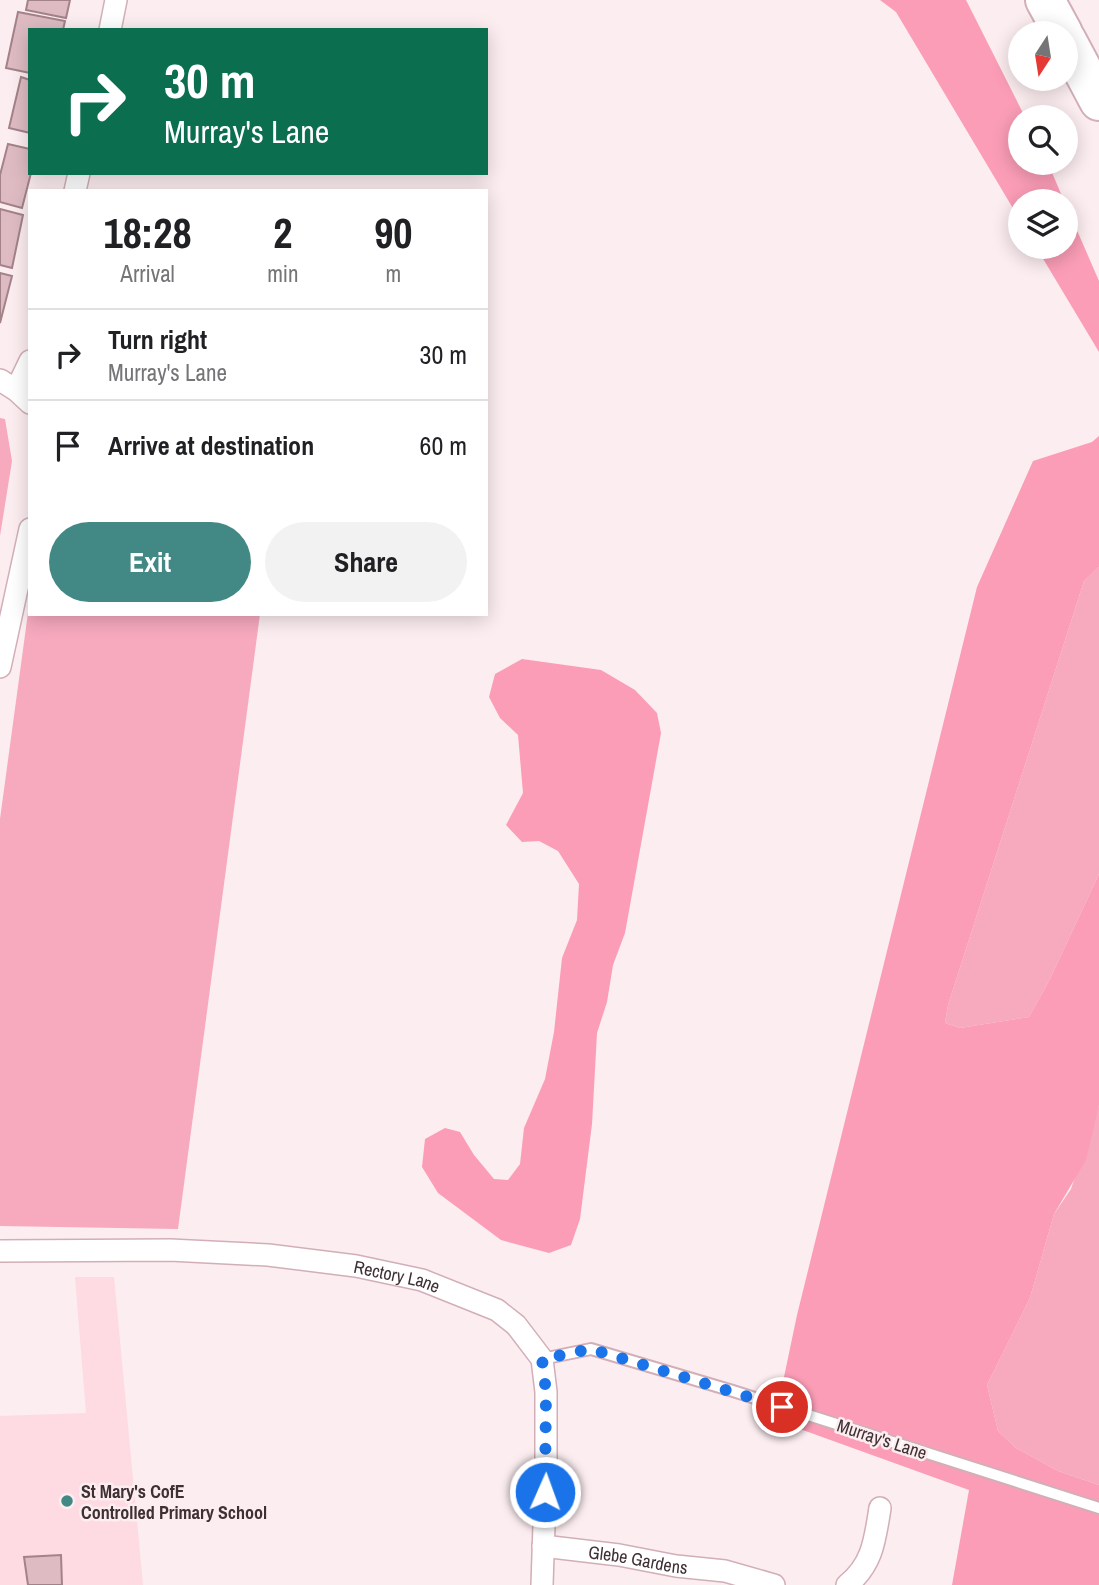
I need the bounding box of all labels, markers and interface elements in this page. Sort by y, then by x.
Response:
north arrow [1008,21,1078,91]
map controls [1008,21,1078,259]
text: 30 m [164,47,256,113]
icon: right [49,56,140,147]
button: search [1008,105,1078,175]
text: Murray's Lane [164,110,329,153]
button: layers [1008,189,1078,259]
text: 18:28 [104,205,192,261]
text: 2 [273,205,292,261]
text: 90 [374,205,412,261]
text: Arrival [120,258,175,289]
text: min [267,258,299,289]
text: m [385,258,401,289]
text: Turn right [108,322,207,357]
icon: right [49,336,87,374]
text: 30 m [420,337,467,372]
text: Murray's Lane [108,357,227,388]
icon: arrive [49,427,87,465]
text: Arrive at destination [108,428,314,463]
text: 60 m [420,428,467,463]
button: Exit [49,522,251,602]
button: Share [265,522,467,602]
street label: Rectory Lane [352,1253,444,1299]
pin [752,1377,812,1437]
icon: arrive [763,1388,801,1426]
street label: Murray's Lane [834,1413,930,1465]
position arrow [508,1455,582,1529]
place label: St Mary's CofE Controlled Primary School [81,1479,267,1525]
marker: St Mary's CofE Controlled Primary School [59,1493,75,1509]
street label: Glebe Gardens [587,1539,689,1580]

